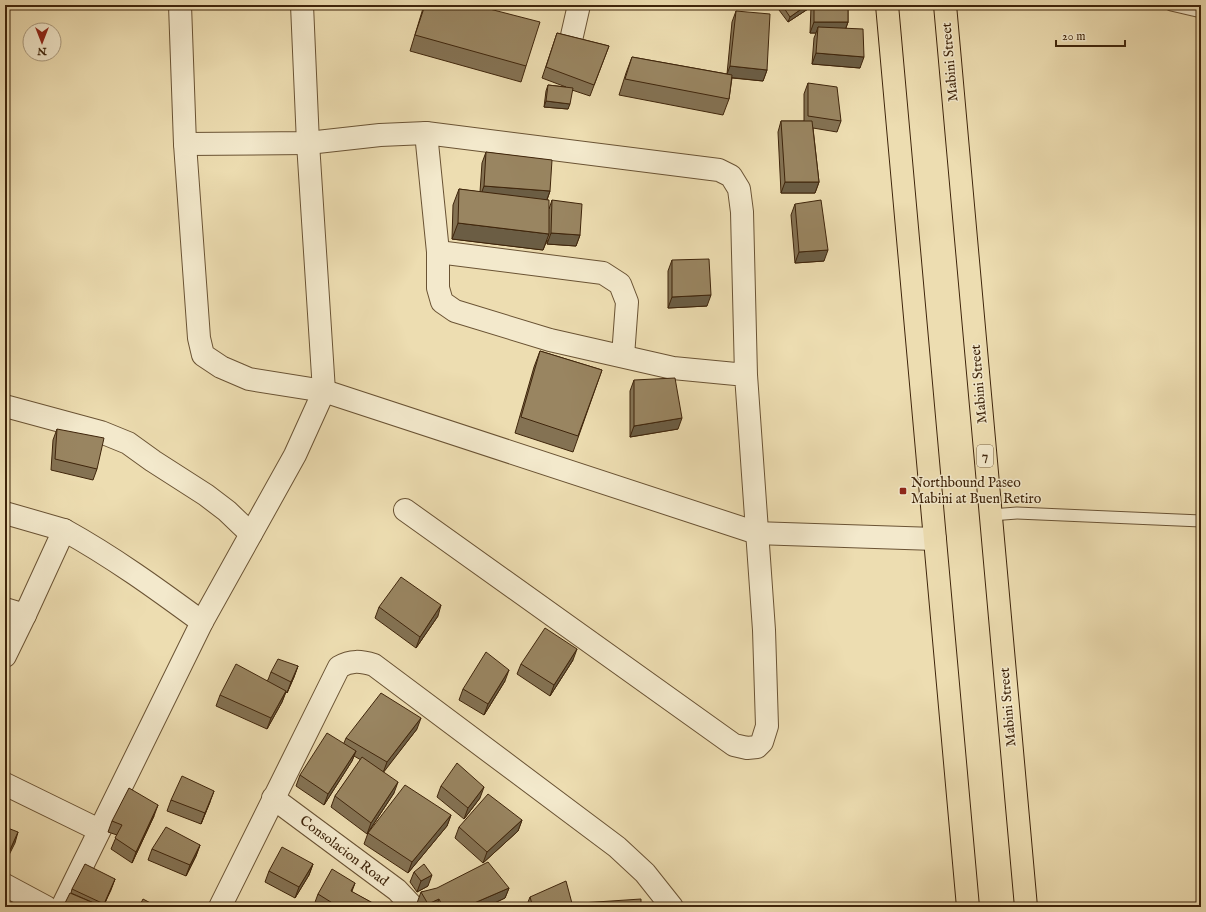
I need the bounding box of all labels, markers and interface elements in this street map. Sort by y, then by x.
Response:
street label: Mabini Street [938,21,962,102]
north arrow [22,22,62,62]
scale bar [1056,22,1125,48]
text: 20 m [1062,29,1085,44]
text: N [37,44,48,58]
street label: Mabini Street [967,343,991,424]
road number: 7 [977,445,993,467]
place label: Northbound Paseo Mabini at Buen Retiro [911,474,1042,508]
marker: Northbound Paseo Mabini at Buen Retiro [898,486,908,496]
street label: Mabini Street [996,666,1020,747]
street label: Consolacion Road [296,812,392,891]

